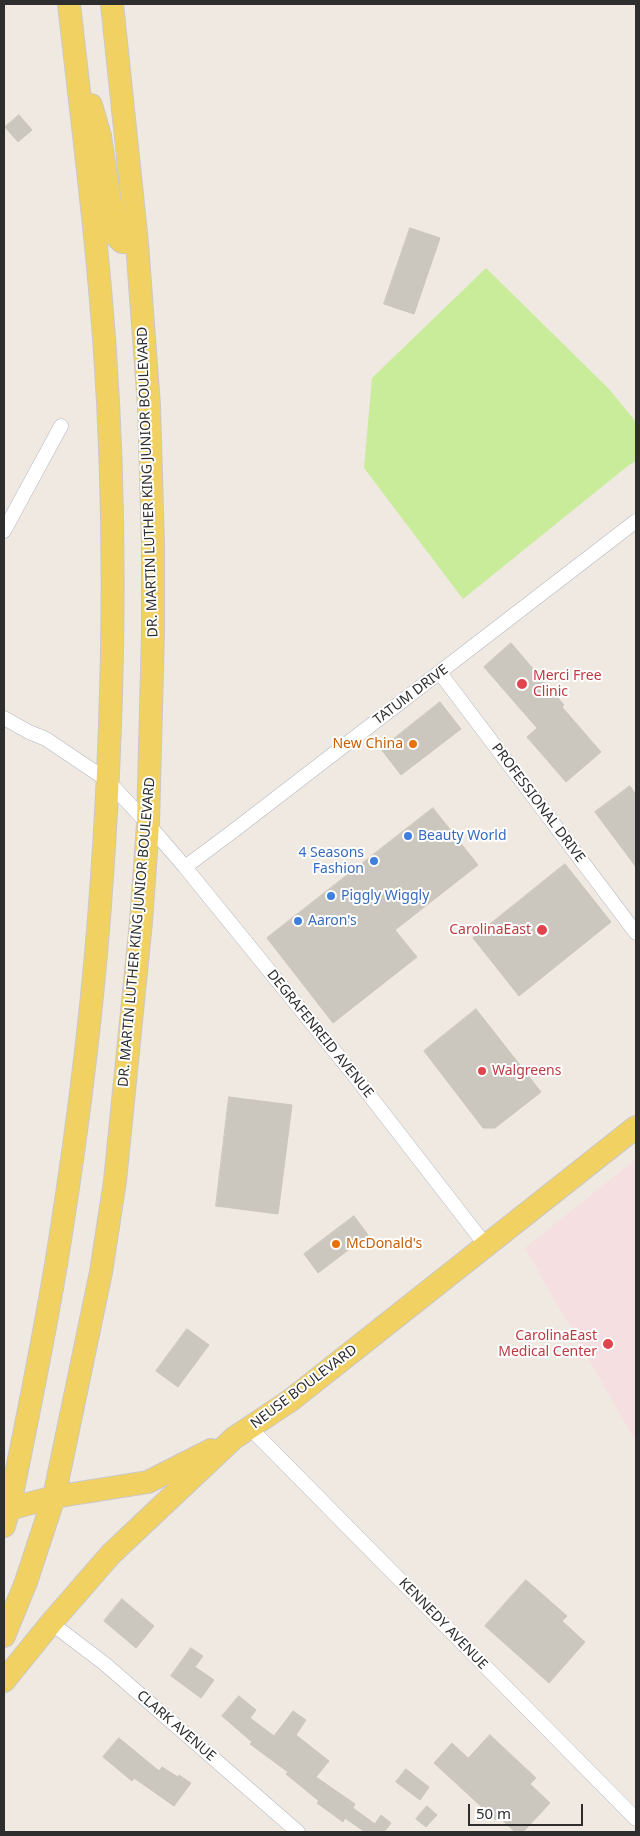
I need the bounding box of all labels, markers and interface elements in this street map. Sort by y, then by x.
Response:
street label: DR. MARTIN LUTHER KING JUNIOR BOULEVARD [134,326,162,638]
street label: TATUM DRIVE [370,662,452,728]
place label: Merci Free Clinic [533,668,602,700]
marker: Merci Free Clinic [515,677,529,691]
place label: New China [332,736,403,752]
marker: New China [407,738,419,750]
street label: PROFESSIONAL DRIVE [488,740,588,866]
street label: DR. MARTIN LUTHER KING JUNIOR BOULEVARD [115,776,159,1088]
place label: Beauty World [418,828,507,844]
marker: Beauty World [402,830,414,842]
place label: 4 Seasons Fashion [298,845,364,878]
marker: 4 Seasons Fashion [368,855,380,867]
place label: Piggly Wiggly [341,888,429,904]
marker: Piggly Wiggly [325,890,337,902]
place label: Aaron's [308,913,357,929]
marker: Aaron's [292,915,304,927]
place label: CarolinaEast [449,922,531,938]
marker: CarolinaEast [535,923,549,937]
street label: DEGRAFENREID AVENUE [263,967,377,1101]
place label: Walgreens [492,1063,561,1079]
marker: Walgreens [476,1065,488,1077]
place label: McDonald's [346,1236,422,1252]
marker: McDonald's [330,1238,342,1250]
place label: CarolinaEast Medical Center [498,1328,597,1360]
marker: CarolinaEast Medical Center [601,1337,615,1351]
street label: NEUSE BOULEVARD [247,1342,361,1432]
street label: KENNEDY AVENUE [395,1575,491,1673]
street label: CLARK AVENUE [133,1687,219,1765]
scale bar [470,1794,585,1826]
text: 50 m [476,1803,511,1823]

